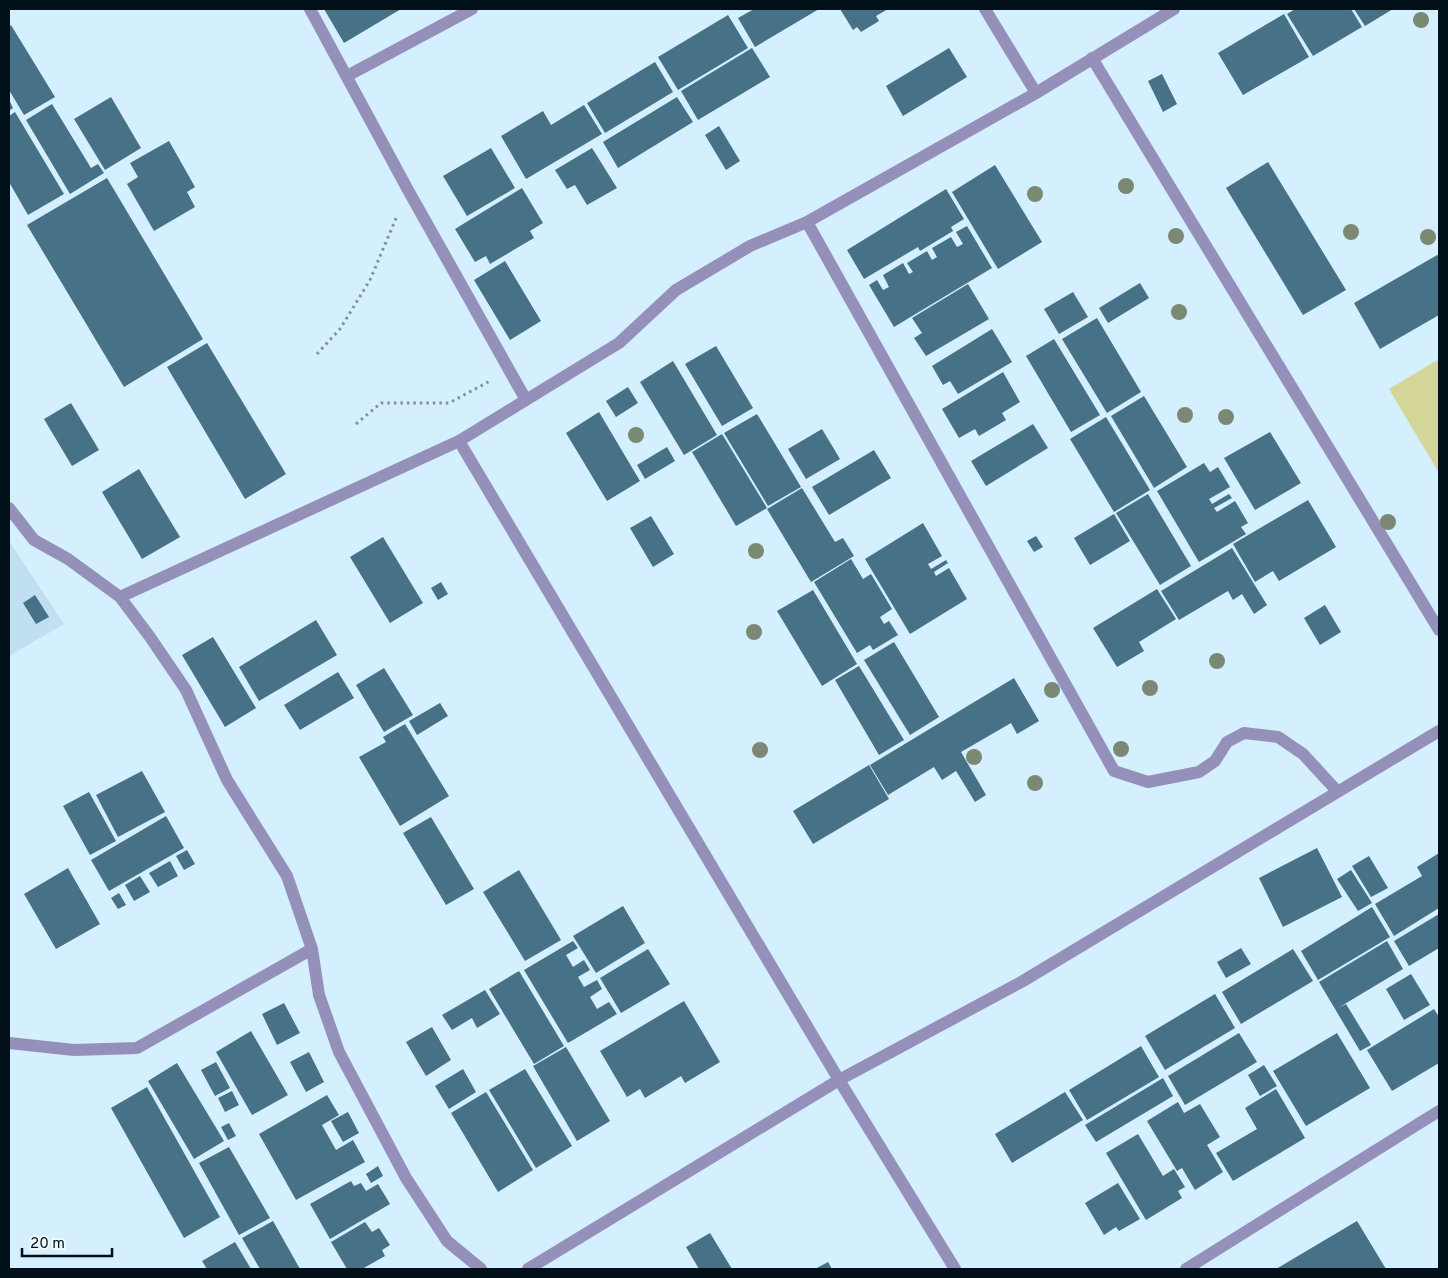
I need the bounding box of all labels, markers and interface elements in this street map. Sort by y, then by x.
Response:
scale bar [22,1226,112,1258]
text: 20 m [30,1235,65,1254]

